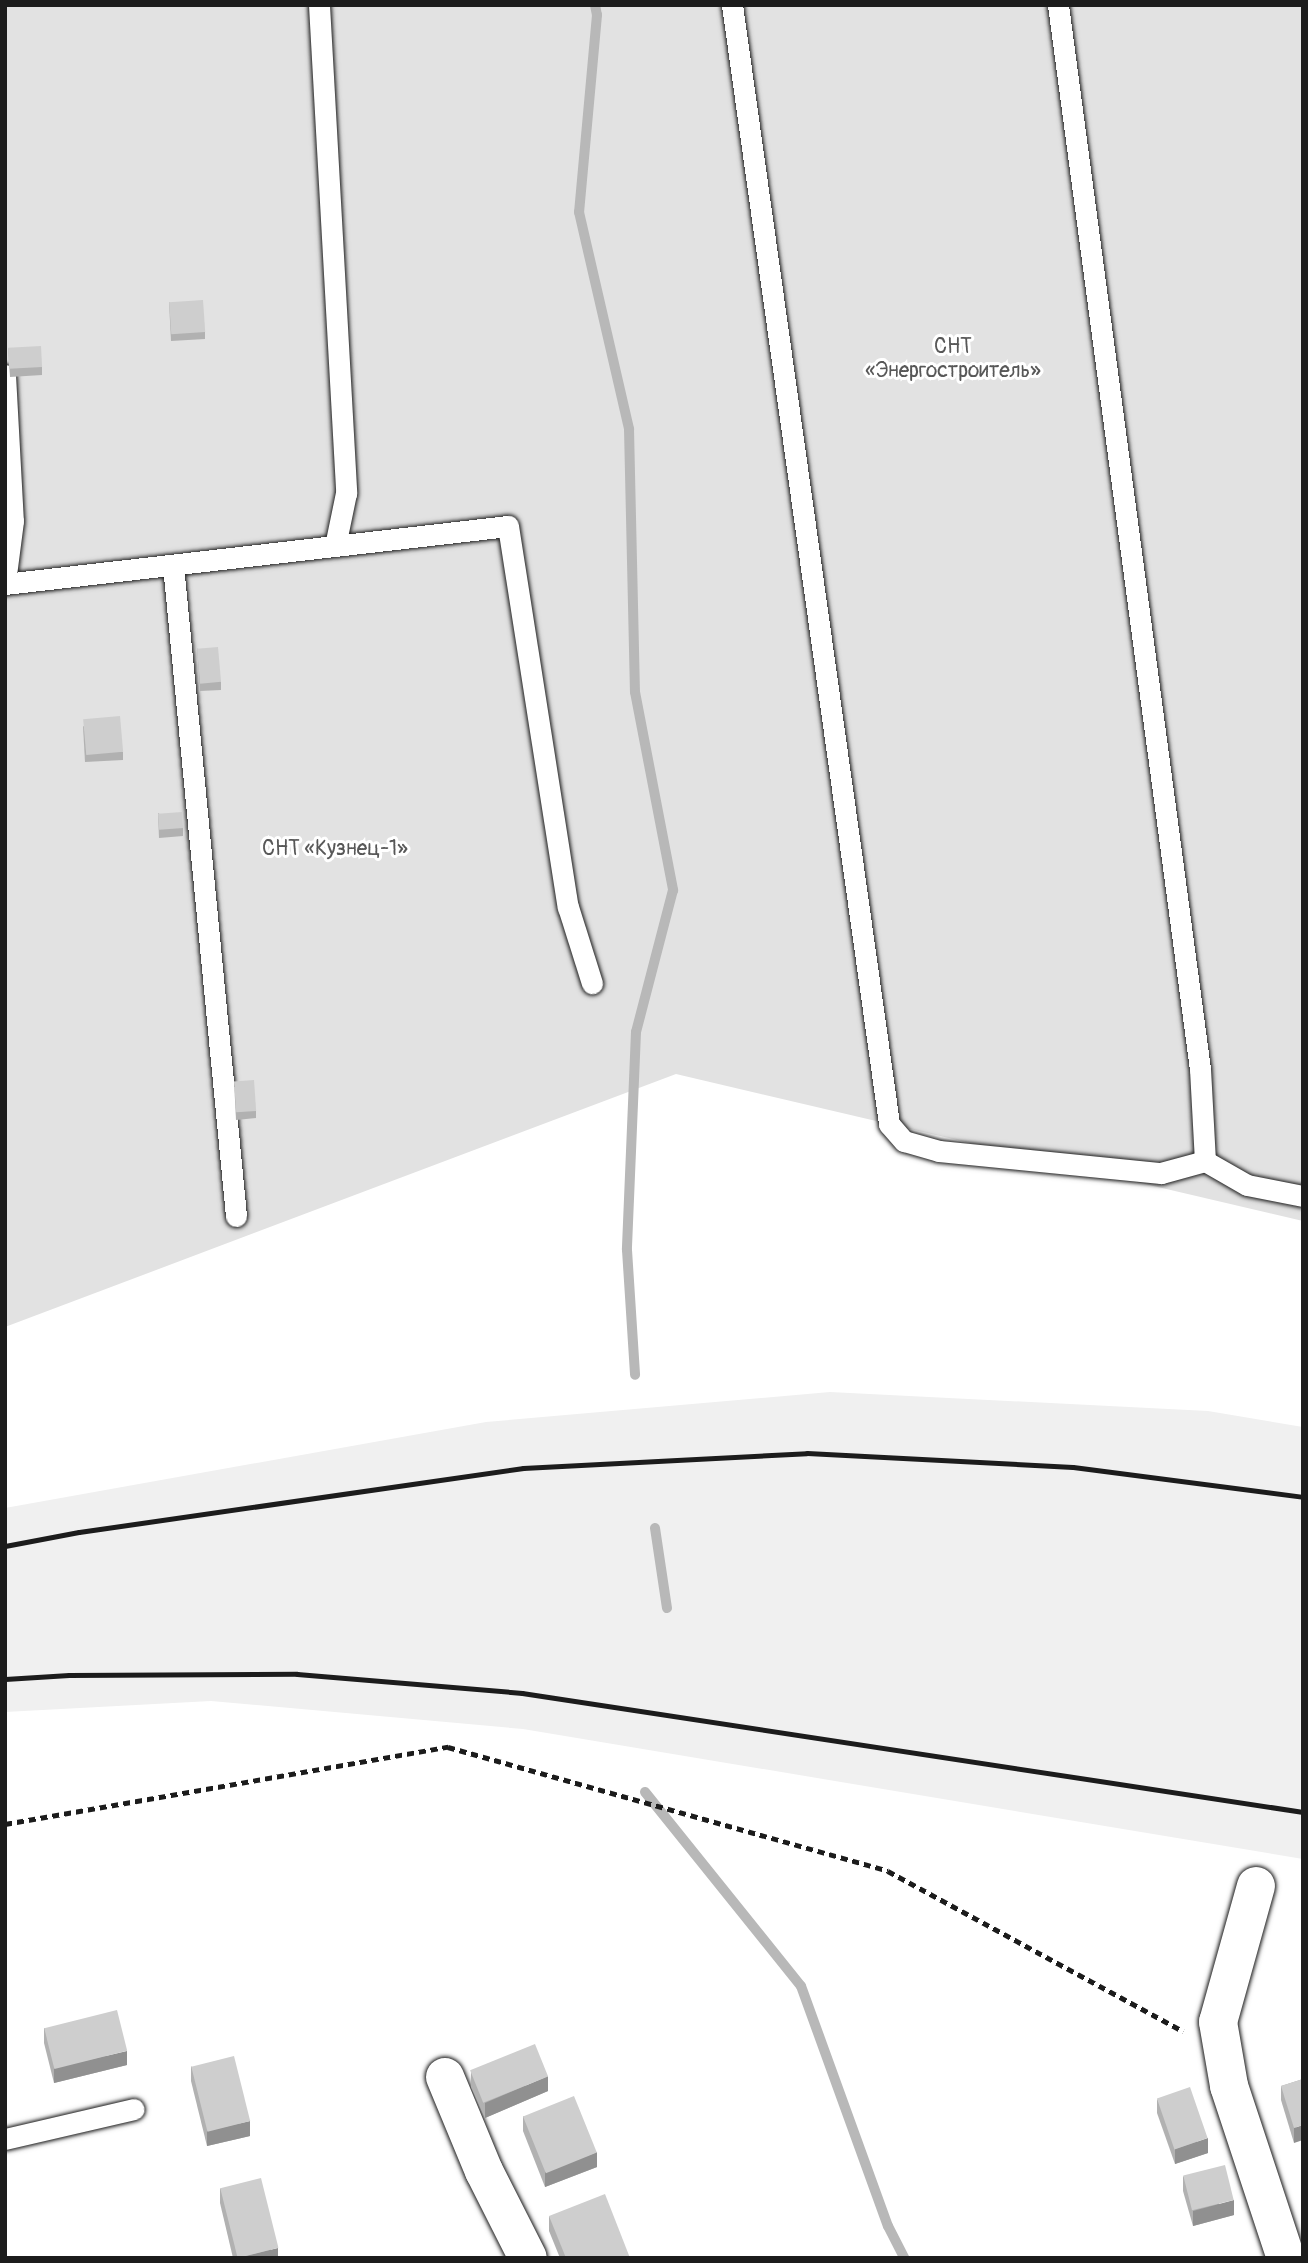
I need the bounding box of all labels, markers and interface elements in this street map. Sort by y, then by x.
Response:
park label: СНТ «Энергостроитель» [865,334,1041,384]
park label: СНТ «Кузнец-1» [262,836,408,862]

